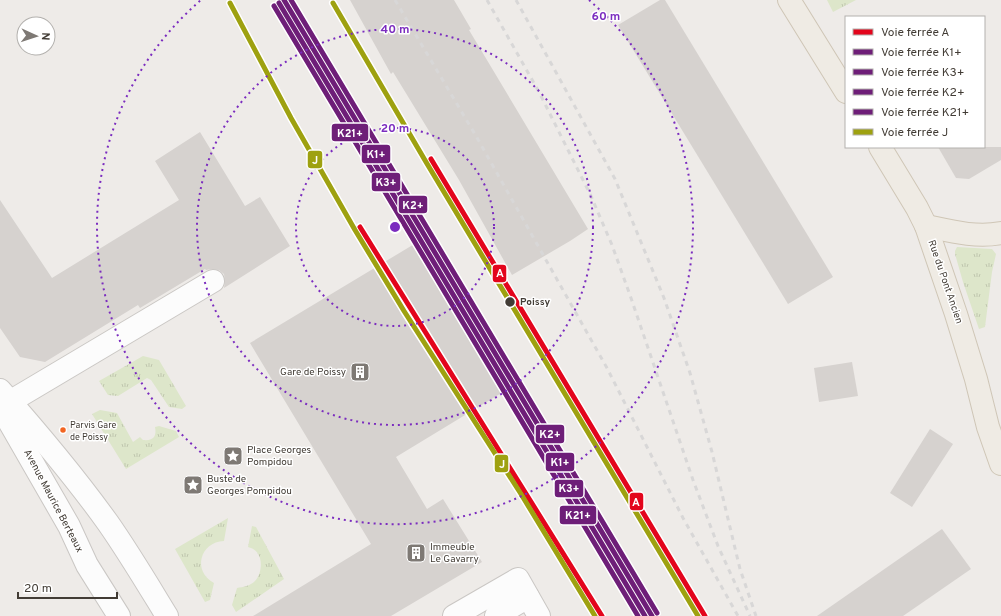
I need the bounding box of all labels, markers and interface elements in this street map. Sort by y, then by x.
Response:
text: 60 m [592,9,620,25]
north arrow [16,16,56,56]
legend [845,16,985,148]
text: 40 m [380,22,410,38]
text: Voie ferrée A [881,25,949,41]
text: N [38,32,52,41]
text: Voie ferrée K1+ [881,45,962,61]
text: Voie ferrée K3+ [881,65,964,81]
text: Voie ferrée K2+ [881,85,965,101]
text: Voie ferrée K21+ [881,105,969,121]
text: 20 m [381,121,409,137]
line badge: K21+ [331,123,369,142]
text: Voie ferrée J [881,125,948,141]
text: K21+ [337,127,363,141]
line badge: K1+ [361,144,391,164]
text: K1+ [366,148,386,162]
line badge: J [307,150,323,169]
text: J [312,154,318,168]
line badge: K3+ [371,172,401,192]
text: K3+ [375,176,397,190]
line badge: K2+ [398,195,428,214]
text: K2+ [402,199,424,213]
centre of rings [388,220,402,234]
street label: Rue du Pont Ancien [925,238,965,326]
line badge: A [492,264,507,283]
text: A [496,267,504,281]
marker: Poissy [503,295,517,309]
place label: Poissy [520,296,550,309]
building icon: Gare de Poissy [349,361,371,383]
place label: Gare de Poissy [280,366,346,379]
place label: Parvis Gare de Poissy [70,420,116,443]
line badge: K2+ [535,424,565,444]
marker: Parvis Gare de Poissy [58,425,68,435]
text: K2+ [539,428,561,442]
place label: Place Georges Pompidou [247,444,312,469]
place icon: Place Georges Pompidou [222,445,244,467]
street label: Avenue Maurice Berteaux [20,447,86,555]
line badge: K1+ [545,452,575,472]
line badge: J [494,454,509,473]
text: K1+ [550,456,570,470]
text: J [499,458,505,472]
place label: Buste de Georges Pompidou [207,473,292,498]
place icon: Buste de Georges Pompidou [182,474,204,496]
line badge: K3+ [554,479,584,498]
text: K3+ [558,482,580,496]
line badge: A [629,492,644,511]
text: A [632,496,640,510]
line badge: K21+ [559,505,597,525]
text: K21+ [565,509,591,523]
place label: Immeuble Le Gavarry [430,541,479,566]
building icon: Immeuble Le Gavarry [405,542,427,564]
scale bar [18,574,117,600]
text: 20 m [24,581,52,597]

